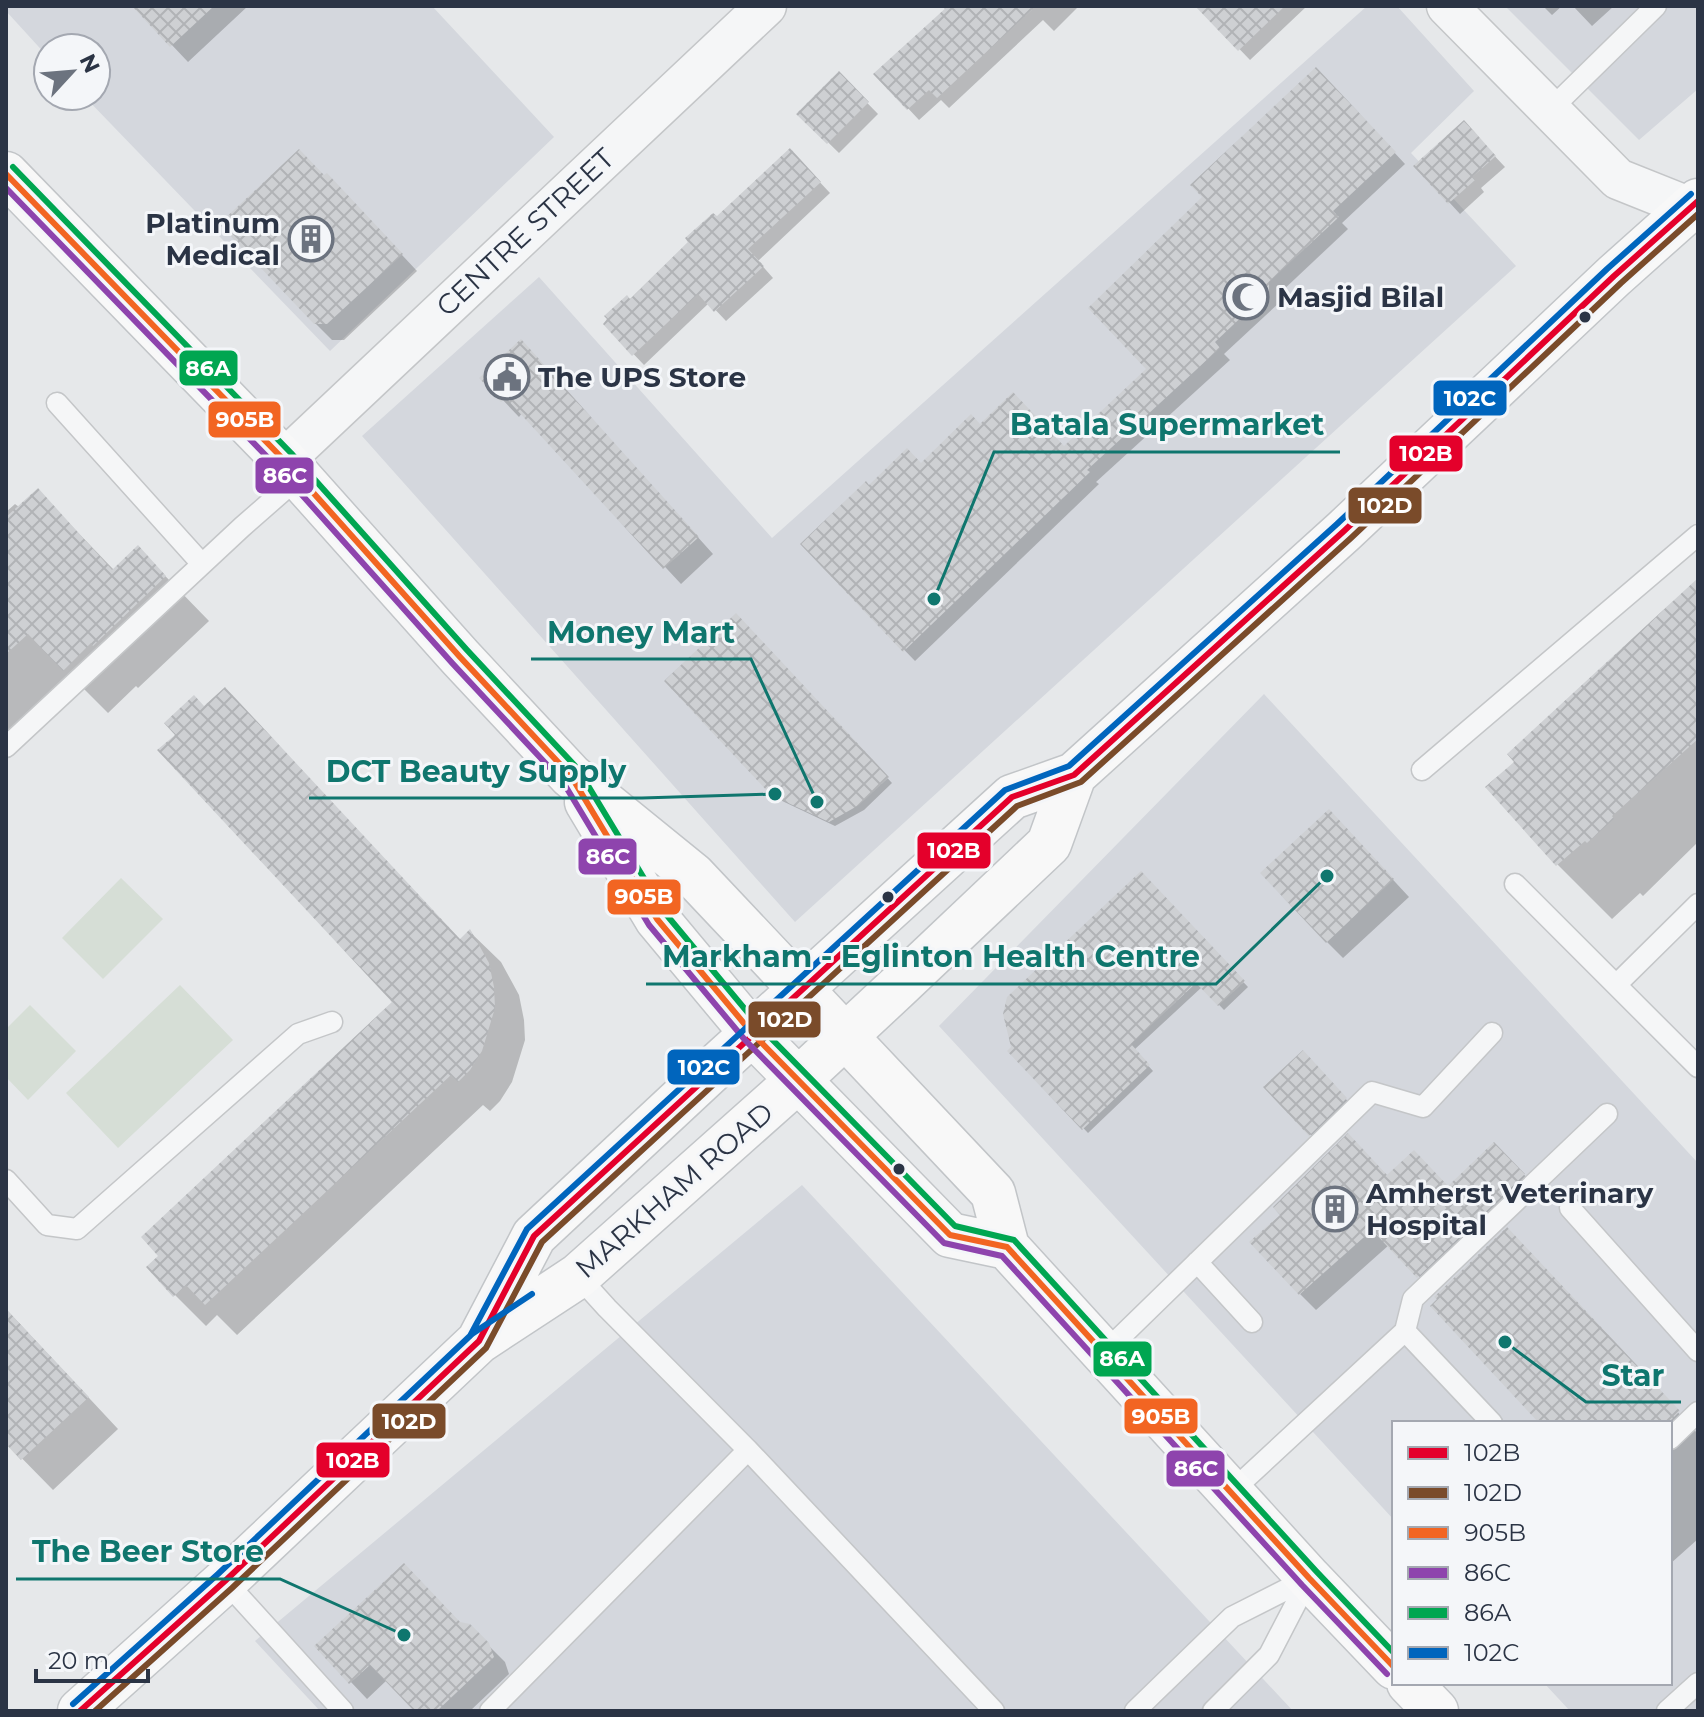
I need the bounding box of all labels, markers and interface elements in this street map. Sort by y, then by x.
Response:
north arrow [32,32,112,112]
text: N [73,50,106,77]
street label: CENTRE STREET [429,141,621,323]
place label: Platinum Medical [145,206,280,272]
building icon: Platinum Medical [287,215,335,263]
mosque icon: Masjid Bilal [1222,273,1270,321]
place label: Masjid Bilal [1277,280,1444,314]
unlabelled marker [1577,309,1593,325]
line badge: 86A [178,349,239,387]
public building icon: The UPS Store [483,353,531,401]
text: 86A [185,355,232,382]
place label: The UPS Store [538,360,746,394]
line badge: 102C [1432,379,1508,417]
text: 102C [1444,385,1496,412]
callout: Batala Supermarket [994,398,1340,452]
line badge: 905B [207,400,282,439]
text: 905B [216,406,274,433]
text: Batala Supermarket [1010,406,1324,443]
line badge: 102B [1388,434,1464,473]
text: 102B [1399,440,1453,467]
line badge: 86C [254,456,315,495]
text: 86C [263,462,307,489]
line badge: 102D [1347,486,1423,525]
text: 102D [1358,492,1412,519]
callout: Money Mart [531,605,751,659]
text: Money Mart [547,614,735,651]
callout: DCT Beauty Supply [309,744,642,798]
text: DCT Beauty Supply [326,753,627,790]
line badge: 102B [916,831,992,870]
line badge: 86C [577,837,638,876]
text: 102B [927,837,981,864]
text: 86C [586,843,630,870]
line badge: 905B [606,878,682,916]
text: 905B [615,883,673,910]
unlabelled marker [880,889,896,905]
callout: Markham - Eglinton Health Centre [646,930,1216,984]
text: Markham - Eglinton Health Centre [662,938,1200,975]
line badge: 102D [747,1000,822,1039]
text: 102D [758,1006,812,1033]
line badge: 102C [666,1048,741,1086]
text: 102C [678,1054,730,1081]
street label: MARKHAM ROAD [568,1095,780,1285]
unlabelled marker [891,1161,907,1177]
place label: Amherst Veterinary Hospital [1365,1176,1653,1242]
building icon: Amherst Veterinary Hospital [1311,1185,1359,1233]
line badge: 86A [1092,1340,1153,1378]
text: 86A [1099,1345,1146,1372]
callout: Star [1586,1348,1681,1402]
text: Star [1601,1357,1665,1394]
line badge: 905B [1123,1397,1199,1435]
line badge: 102D [371,1402,447,1440]
text: 905B [1132,1403,1190,1430]
text: 102D [382,1408,436,1435]
legend [1392,1421,1672,1685]
text: 102B [1464,1438,1520,1467]
line badge: 102B [315,1441,391,1479]
text: 102B [326,1447,380,1474]
line badge: 86C [1165,1449,1226,1488]
text: 86C [1174,1455,1218,1482]
text: 102D [1464,1478,1522,1507]
text: 905B [1464,1518,1526,1547]
callout: The Beer Store [16,1525,280,1579]
text: The Beer Store [32,1533,264,1570]
text: 86C [1464,1558,1511,1587]
text: 86A [1464,1598,1512,1627]
scale bar [36,1633,148,1683]
text: 102C [1464,1638,1519,1667]
text: 20 m [48,1646,109,1675]

